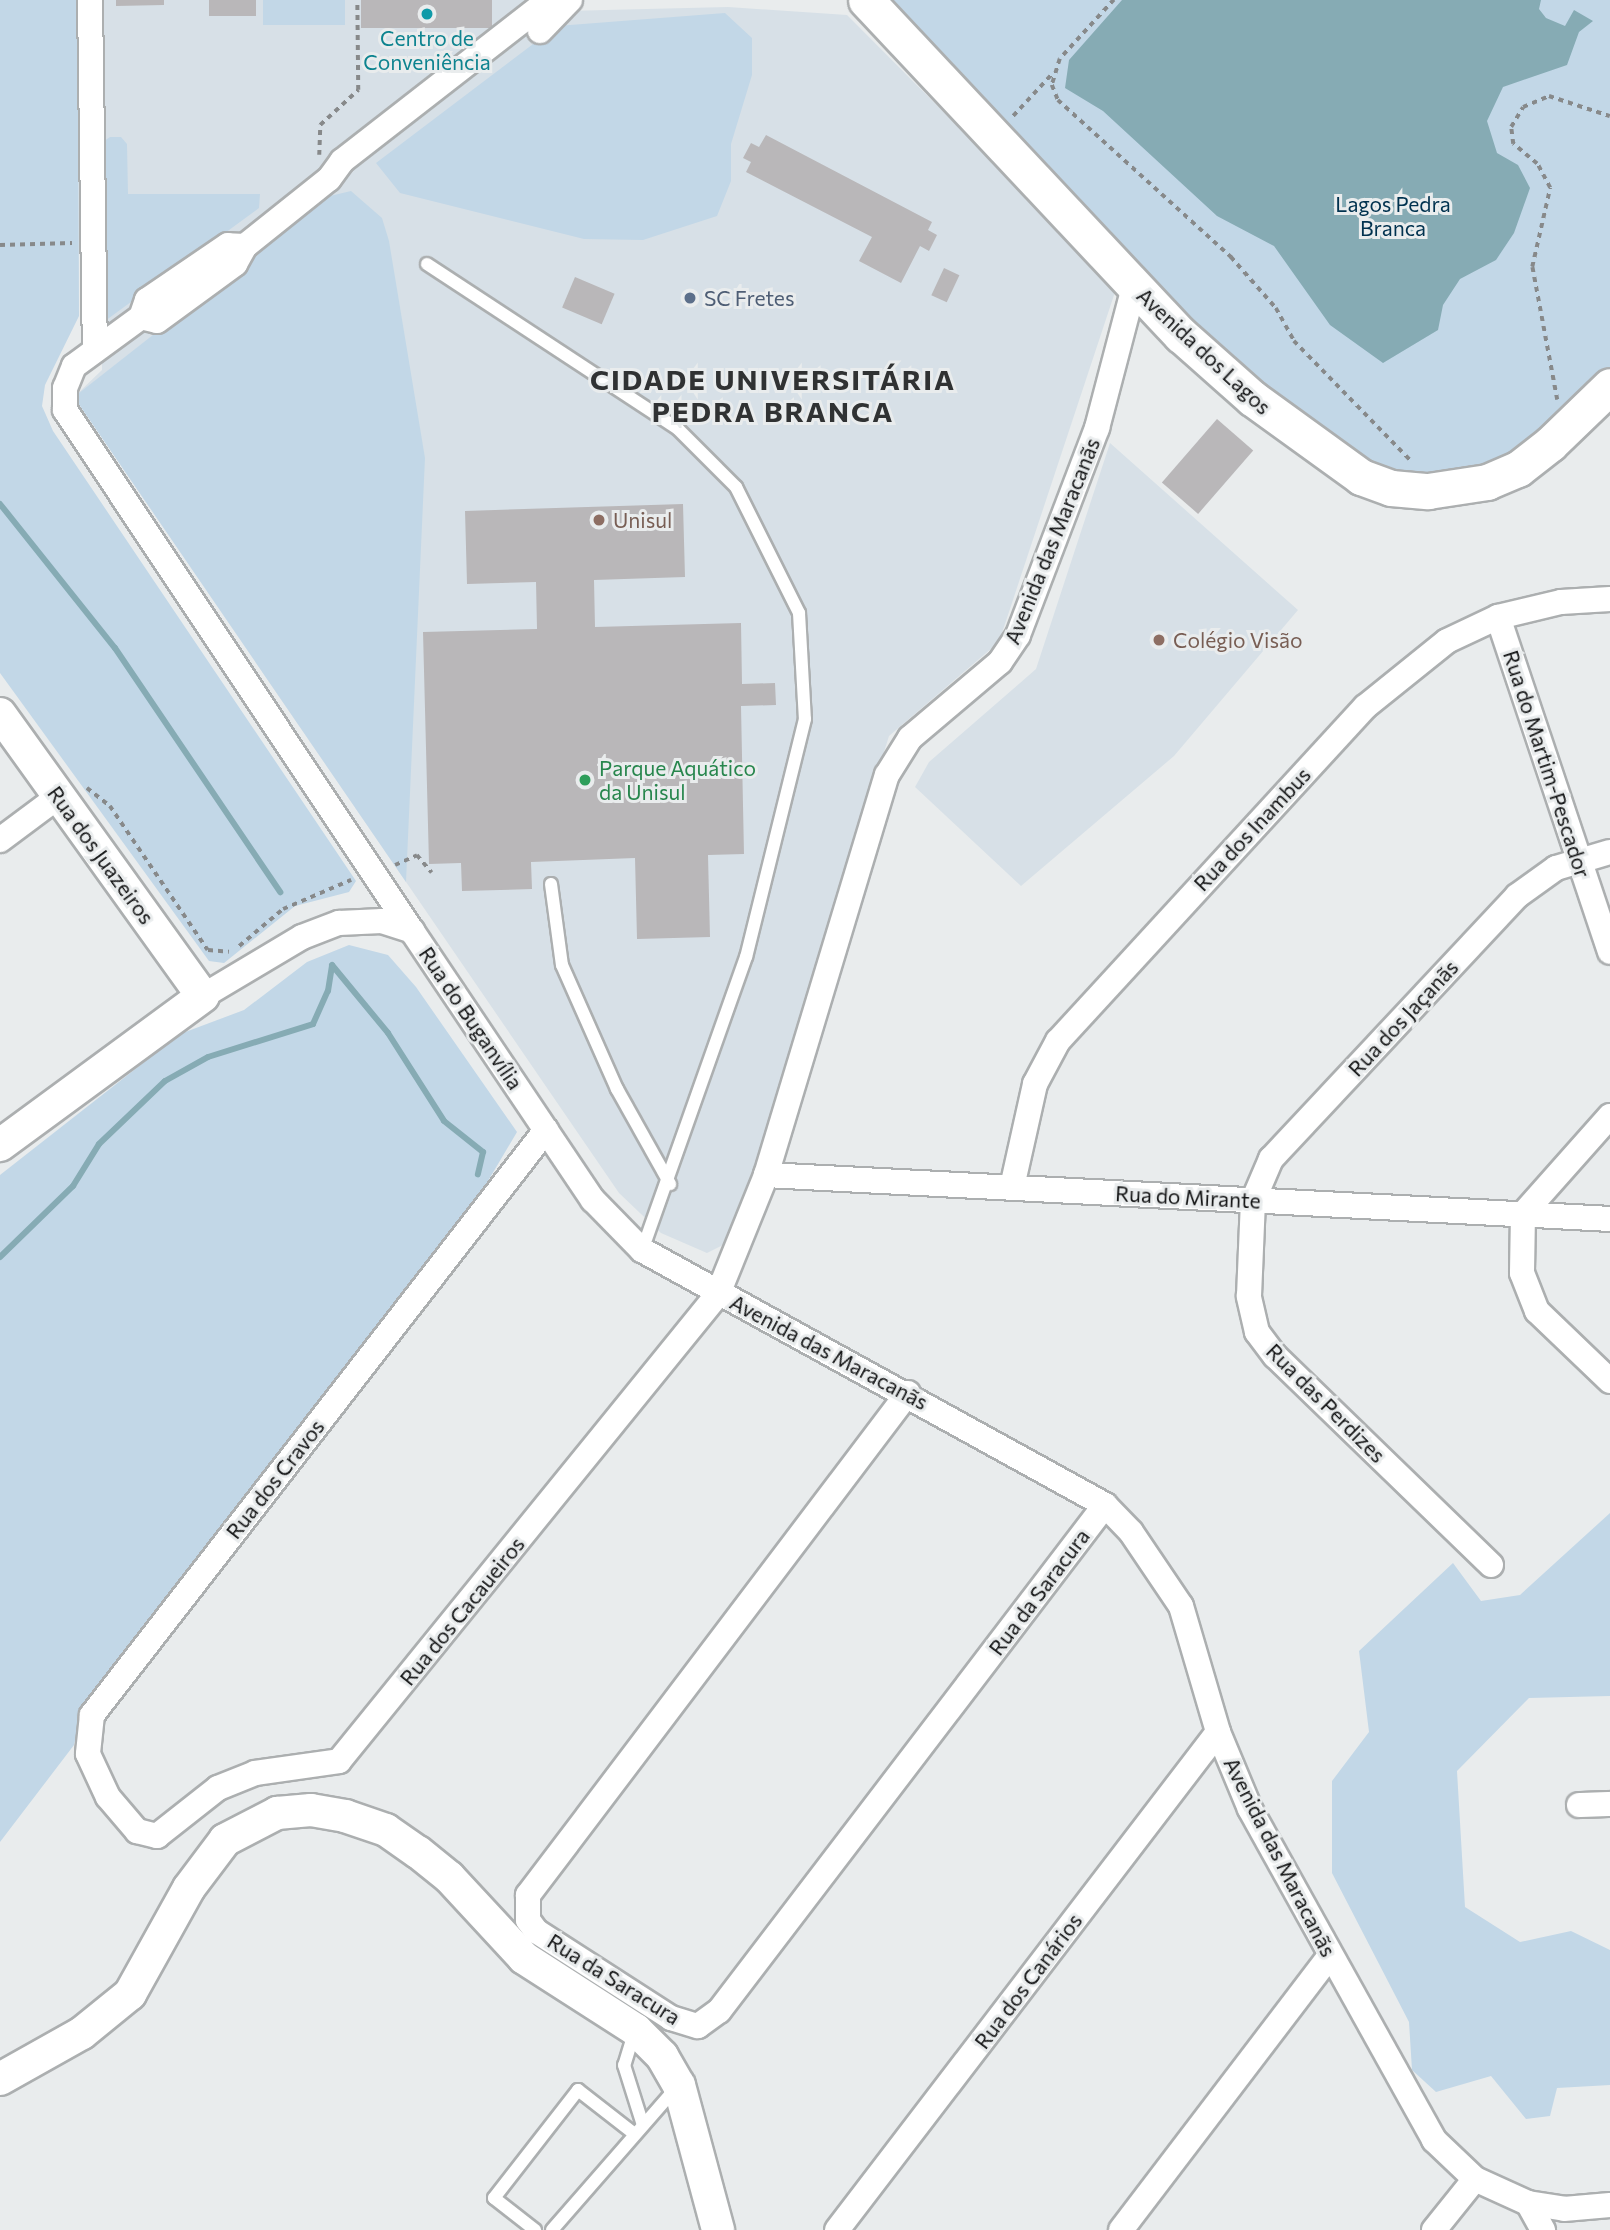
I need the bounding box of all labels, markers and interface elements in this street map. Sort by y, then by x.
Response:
marker: Centro de Conveniência [419,6,435,22]
place label: Centro de Conveniência [363,25,491,75]
park label: Lagos Pedra Branca [1335,191,1451,241]
street label: Avenida dos Lagos [1132,283,1276,419]
place label: SC Fretes [704,285,795,311]
marker: SC Fretes [682,290,698,306]
district label: CIDADE UNIVERSITÁRIA PEDRA BRANCA [592,362,954,428]
street label: Avenida das Maracanãs [999,434,1105,648]
place label: Unisul [613,507,672,533]
marker: Unisul [591,512,607,528]
place label: Colégio Visão [1173,627,1302,653]
marker: Colégio Visão [1151,632,1167,648]
street label: Rua do Martim-Pescador [1498,647,1596,881]
place label: Parque Aquático da Unisul [599,755,756,805]
street label: Rua dos Inambus [1188,762,1316,896]
marker: Parque Aquático da Unisul [577,772,593,788]
street label: Rua dos Juazeiros [43,781,159,929]
street label: Rua do Buganvília [414,942,528,1094]
street label: Rua dos Jaçanãs [1343,955,1463,1081]
street label: Rua do Mirante [1115,1181,1261,1213]
street label: Avenida das Maracanãs [726,1289,932,1415]
street label: Rua das Perdizes [1261,1338,1391,1468]
street label: Rua dos Cravos [221,1414,329,1544]
street label: Rua da Saracura [983,1524,1095,1660]
street label: Rua dos Cacaueiros [394,1532,530,1690]
street label: Avenida das Maracanãs [1219,1753,1341,1961]
street label: Rua dos Canários [969,1908,1087,2054]
street label: Rua da Saracura [543,1928,685,2030]

